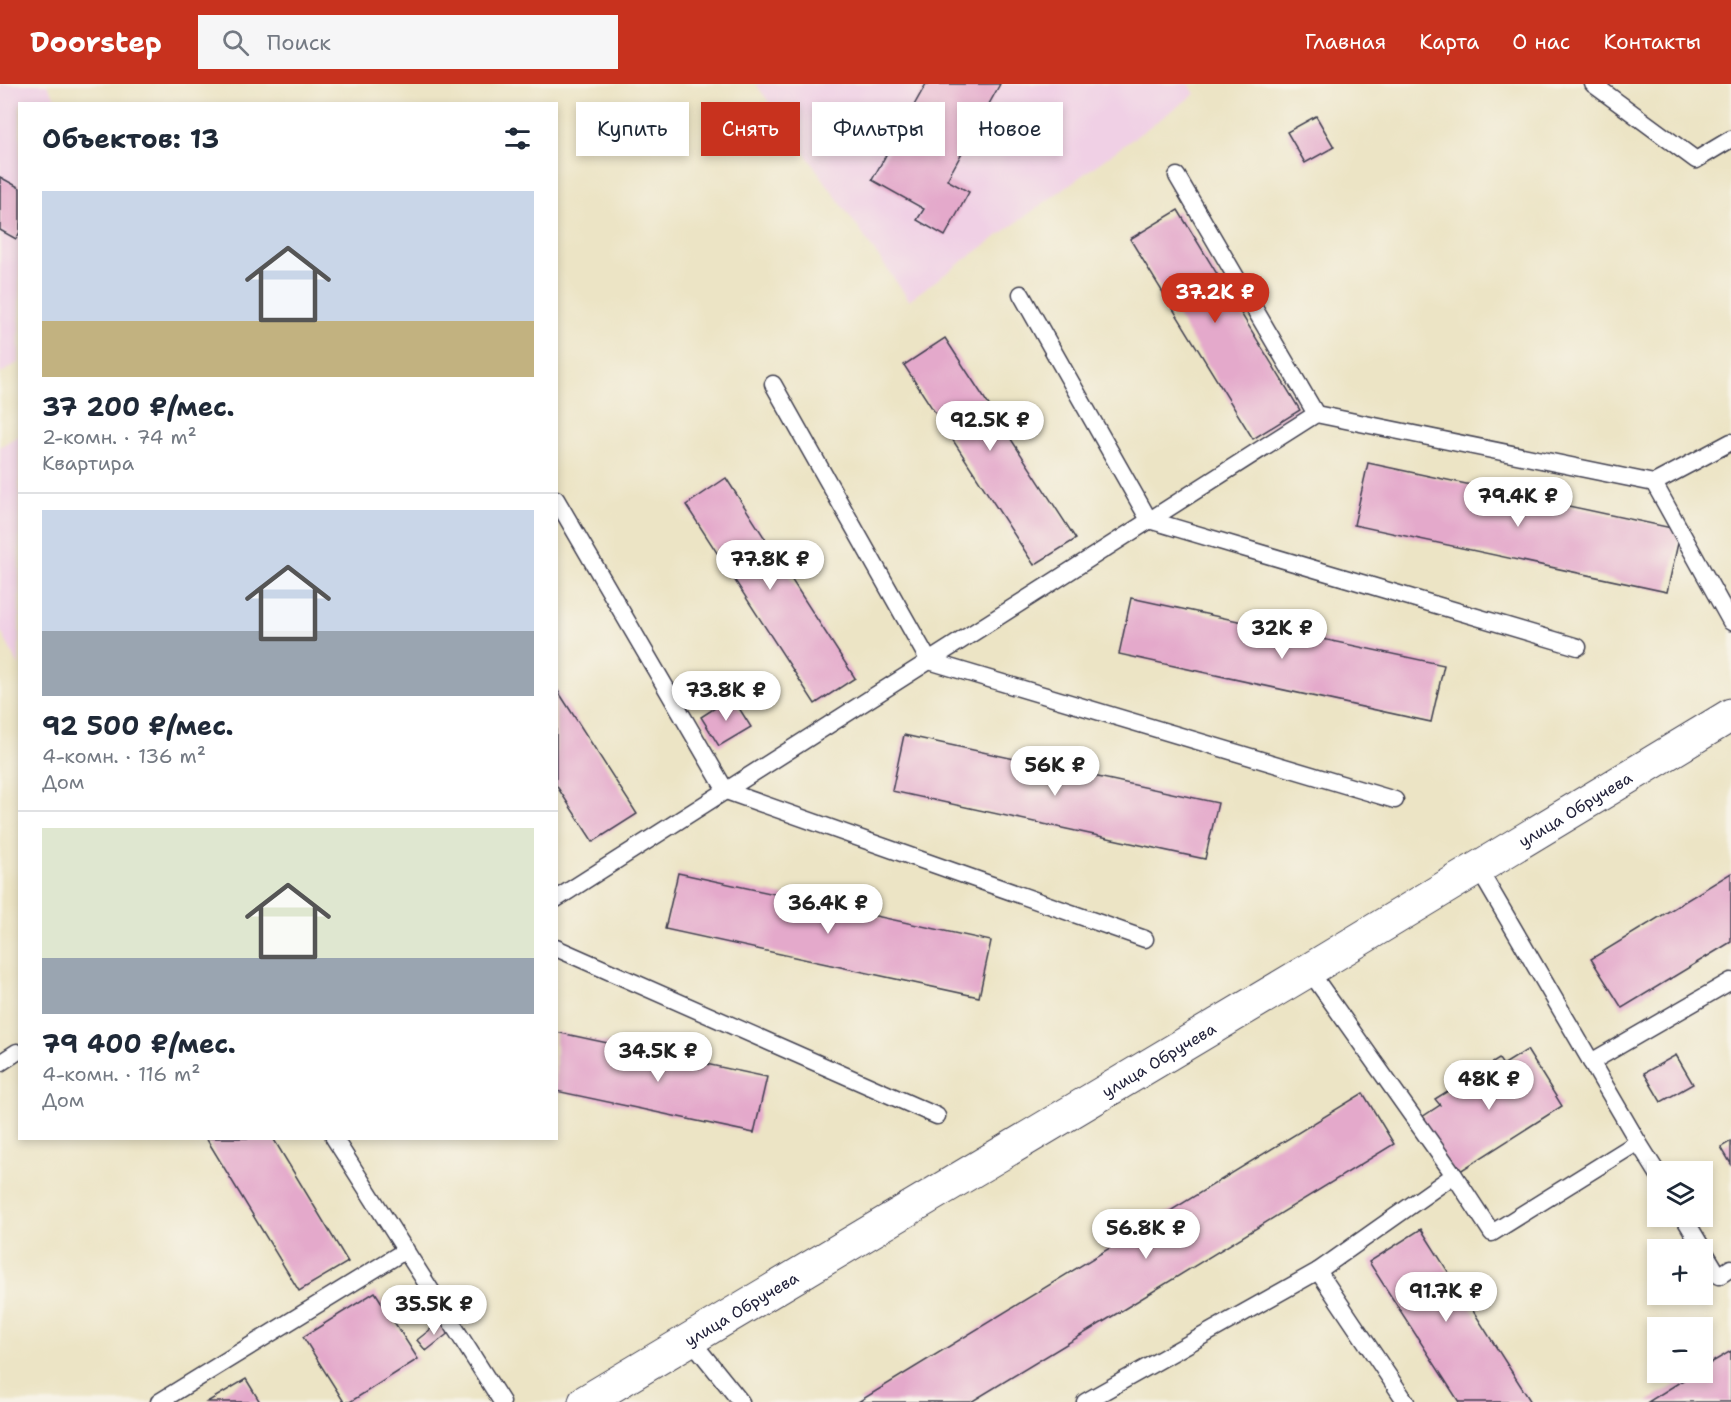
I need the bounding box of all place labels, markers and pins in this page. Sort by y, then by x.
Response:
pin: 37.2K ₽ [1160,273,1270,324]
pin: 92.5K ₽ [935,401,1045,452]
pin: 79.4K ₽ [1463,477,1573,528]
pin: 77.8K ₽ [715,540,825,591]
pin: 32K ₽ [1240,609,1324,660]
pin: 73.8K ₽ [671,671,781,722]
pin: 56K ₽ [1013,746,1097,797]
pin: 36.4K ₽ [773,884,883,935]
pin: 34.5K ₽ [603,1032,713,1083]
pin: 48K ₽ [1447,1060,1531,1111]
pin: 56.8K ₽ [1091,1209,1201,1260]
pin: 91.7K ₽ [1391,1272,1501,1323]
pin: 35.5K ₽ [379,1285,489,1336]

